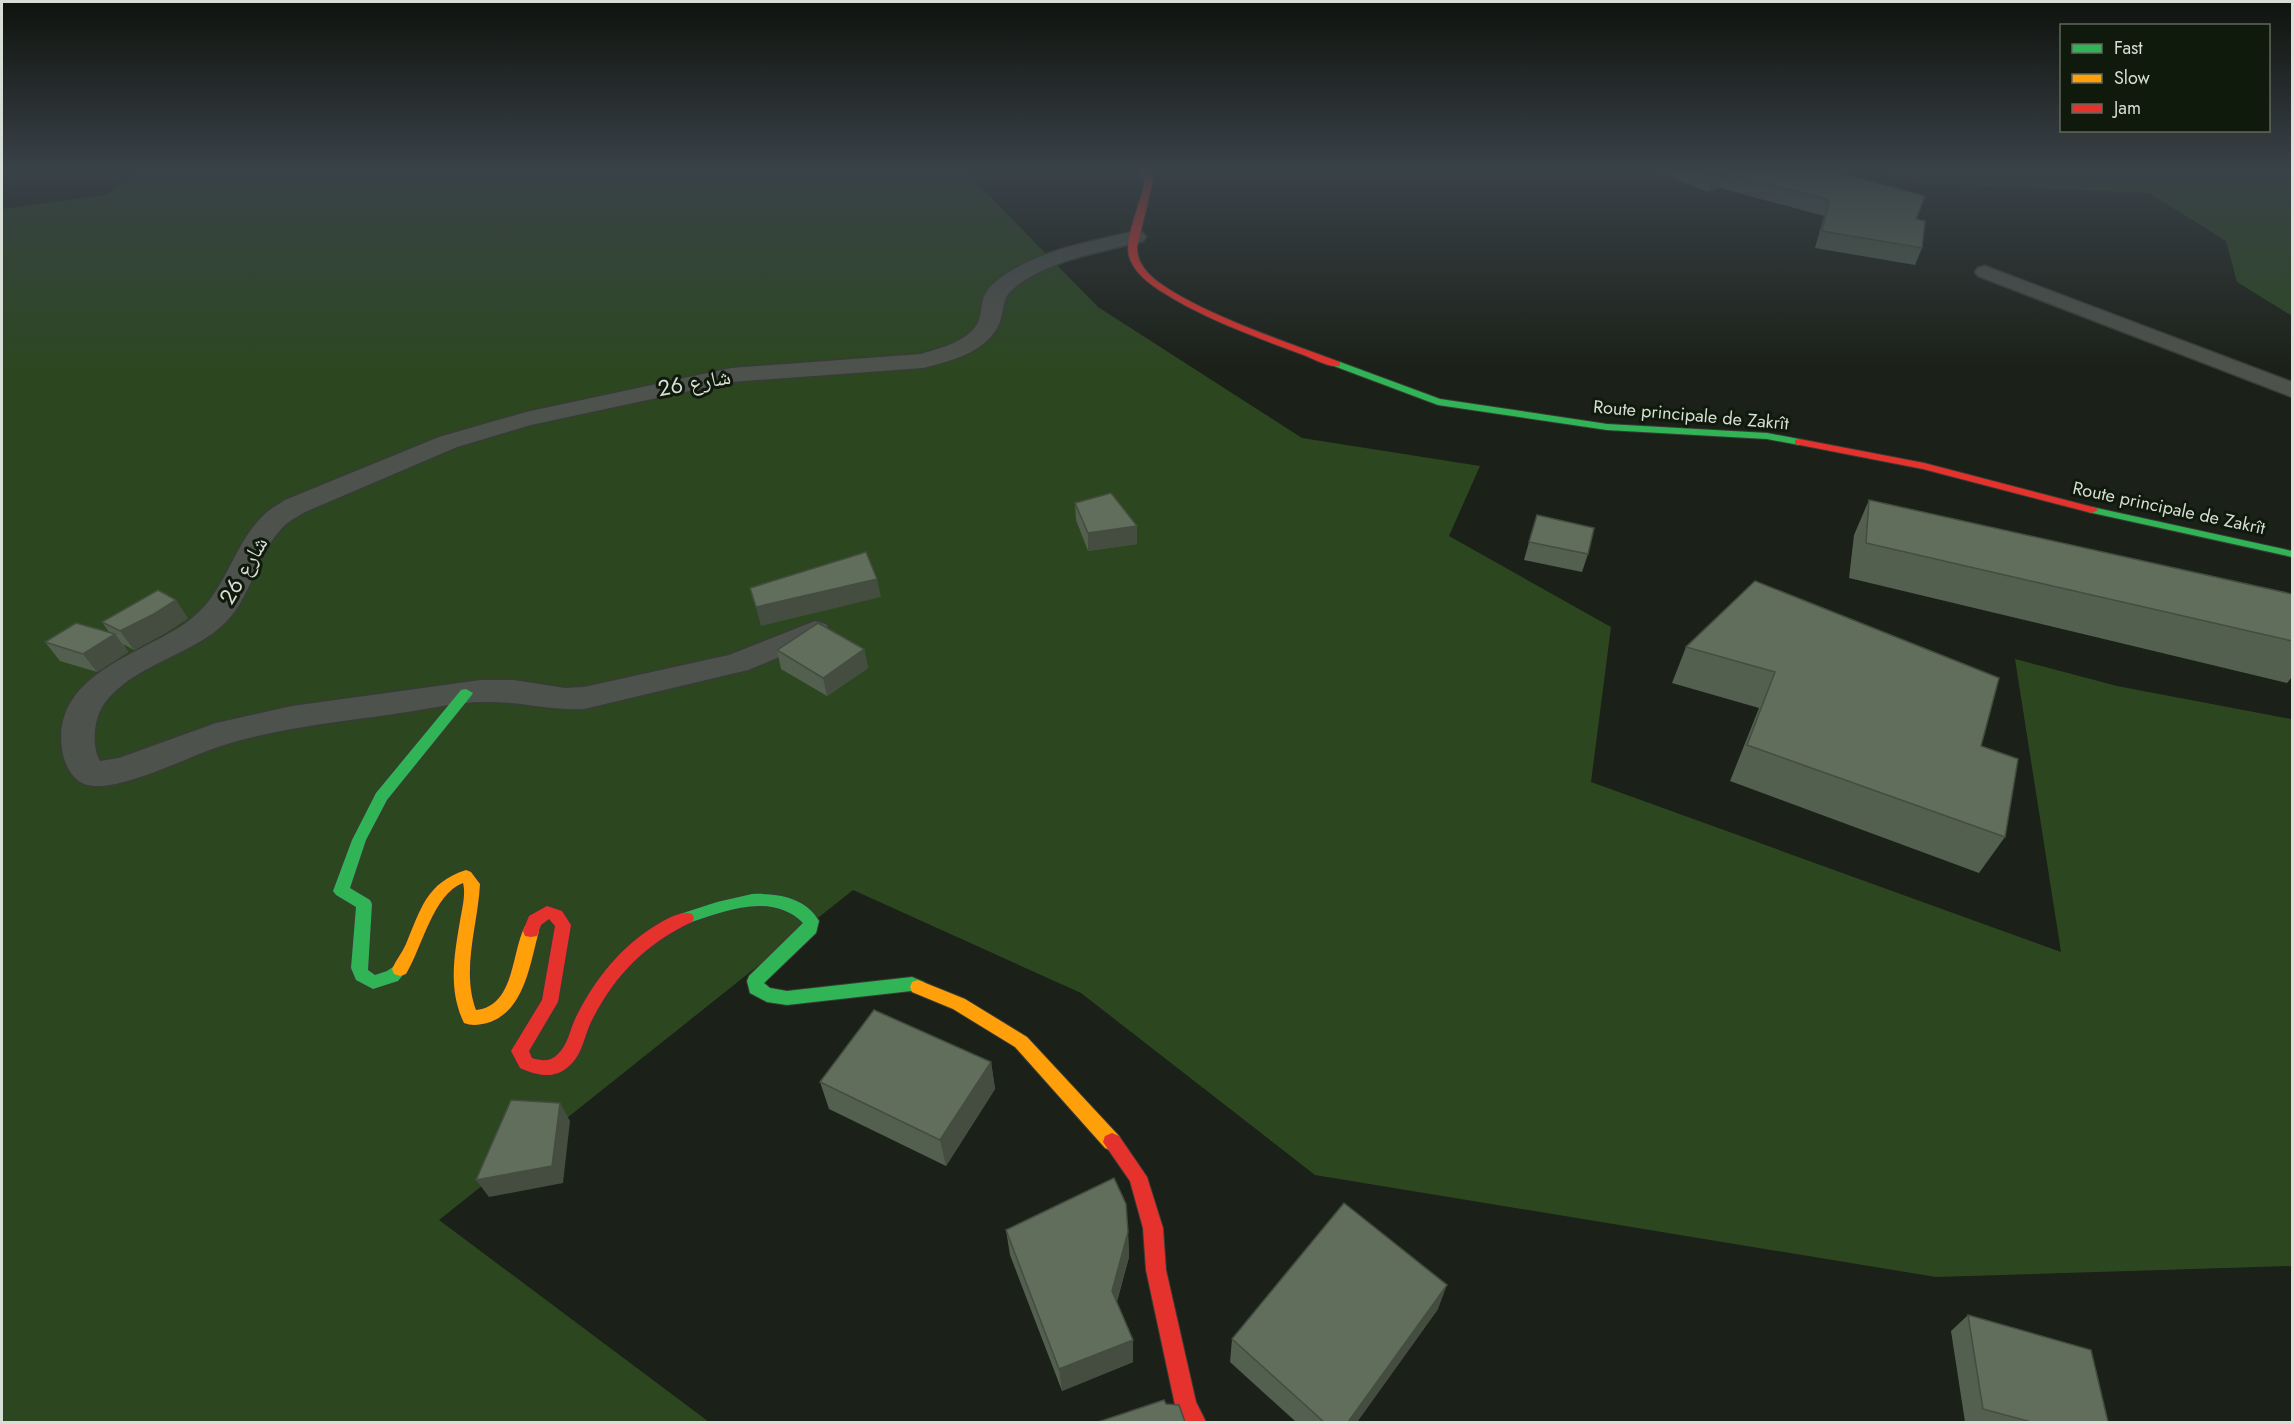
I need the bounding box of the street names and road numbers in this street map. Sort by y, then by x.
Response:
street label: شارع 26 [655,360,733,404]
street label: Route principale de Zakrît [1592,393,1791,437]
street label: Route principale de Zakrît [2070,475,2268,541]
street label: شارع 26 [211,530,275,610]

